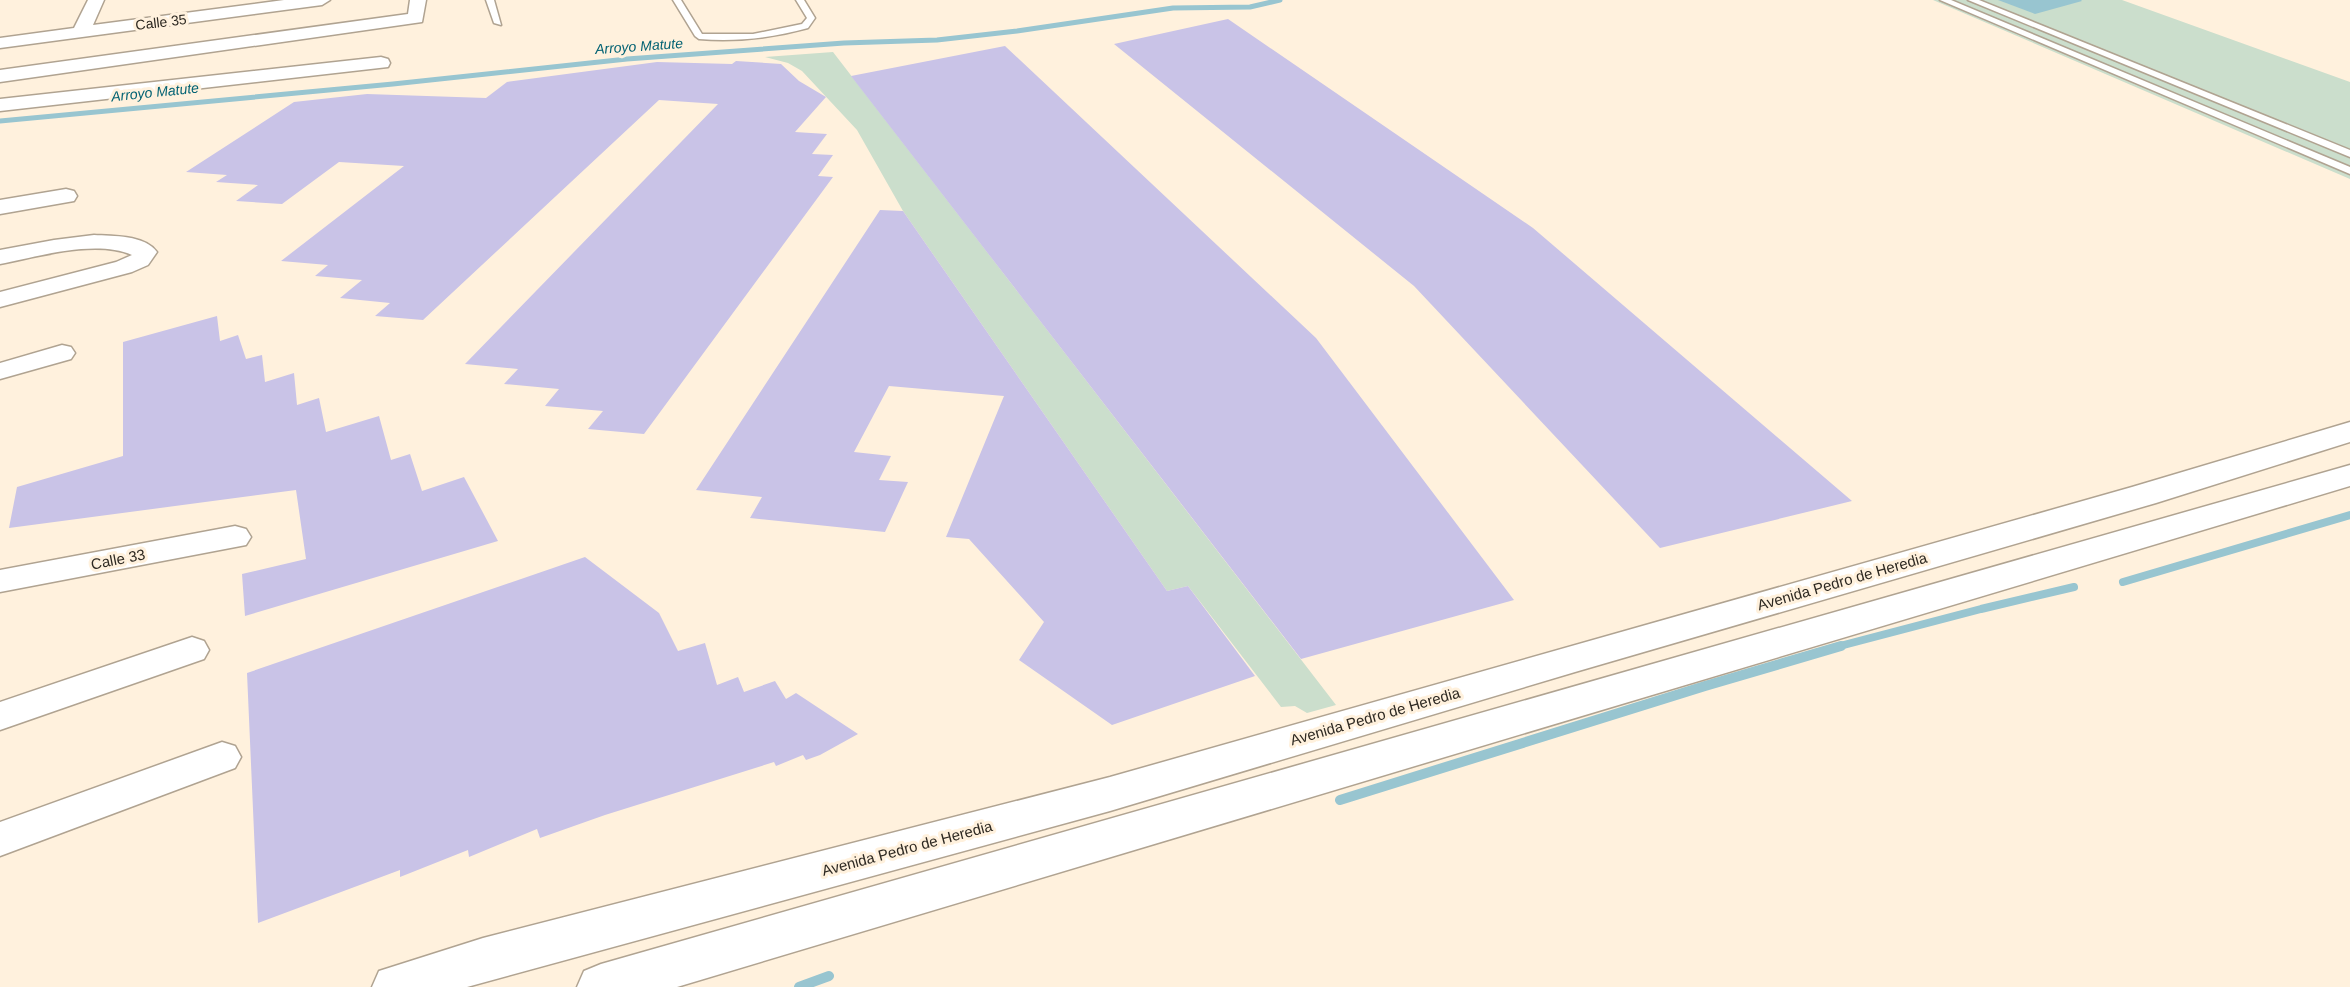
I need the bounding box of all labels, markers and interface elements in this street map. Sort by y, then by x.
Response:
street label: Calle 35 [135,11,188,33]
water label: Arroyo Matute [594,35,684,57]
water label: Arroyo Matute [109,79,200,105]
street label: Calle 33 [89,545,147,573]
street label: Avenida Pedro de Heredia [1755,548,1929,613]
street label: Avenida Pedro de Heredia [1288,683,1462,748]
street label: Avenida Pedro de Heredia [820,817,995,879]

